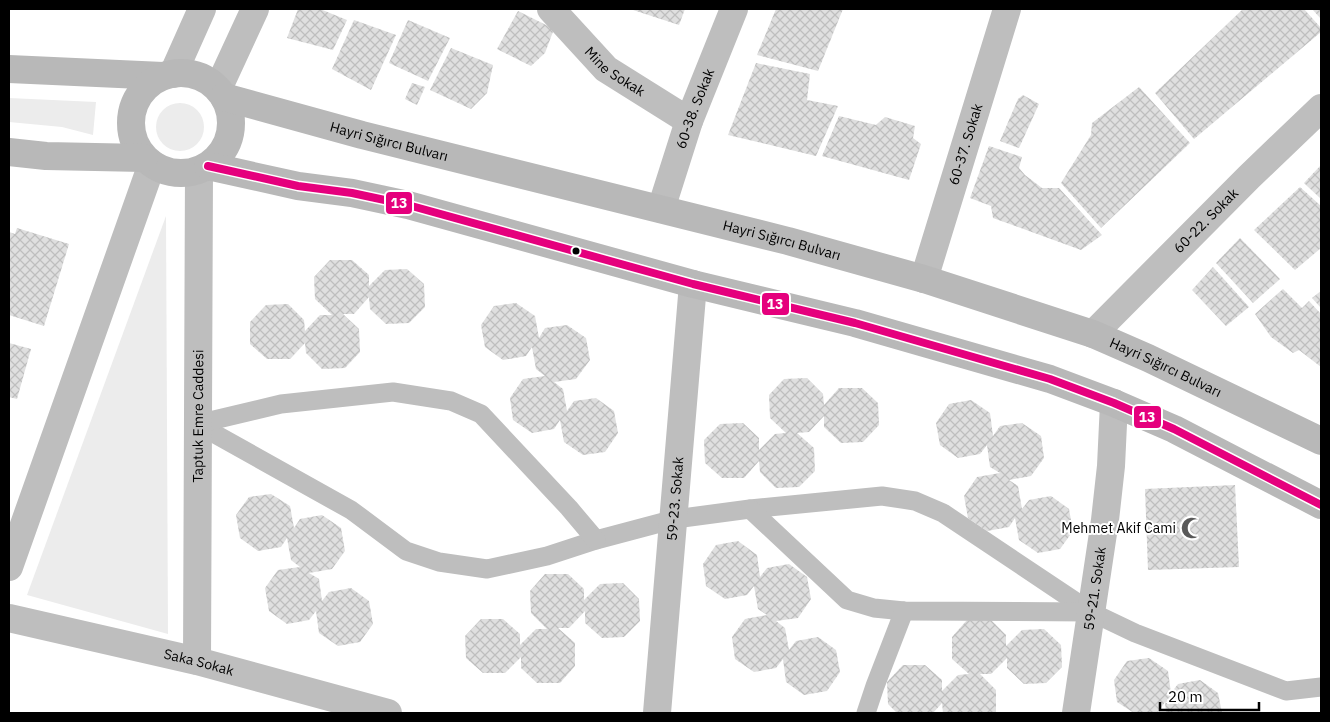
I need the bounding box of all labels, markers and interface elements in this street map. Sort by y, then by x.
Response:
street label: Mine Sokak [581,43,649,101]
street label: 60-38. Sokak [672,65,718,151]
street label: 60-37. Sokak [944,101,987,187]
street label: Hayri Sığırcı Bulvarı [328,118,450,165]
street label: 60-22. Sokak [1170,184,1242,257]
line badge: 13 [385,191,413,215]
text: 13 [391,194,407,212]
street label: Hayri Sığırcı Bulvarı [721,216,843,264]
unlabelled marker [571,246,581,256]
line badge: 13 [761,292,790,316]
text: 13 [767,295,783,313]
street label: Hayri Sığırcı Bulvarı [1107,333,1225,401]
street label: Taptuk Emre Caddesi [189,349,207,483]
line badge: 13 [1133,405,1162,429]
text: 13 [1139,408,1155,426]
street label: 59-23. Sokak [662,455,688,542]
mosque icon: Mehmet Akif Cami [1179,515,1205,541]
place label: Mehmet Akif Cami [1061,519,1176,537]
street label: 59-21. Sokak [1080,545,1110,632]
street label: Saka Sokak [162,645,237,680]
scale bar [1160,680,1259,712]
text: 20 m [1168,687,1203,706]

